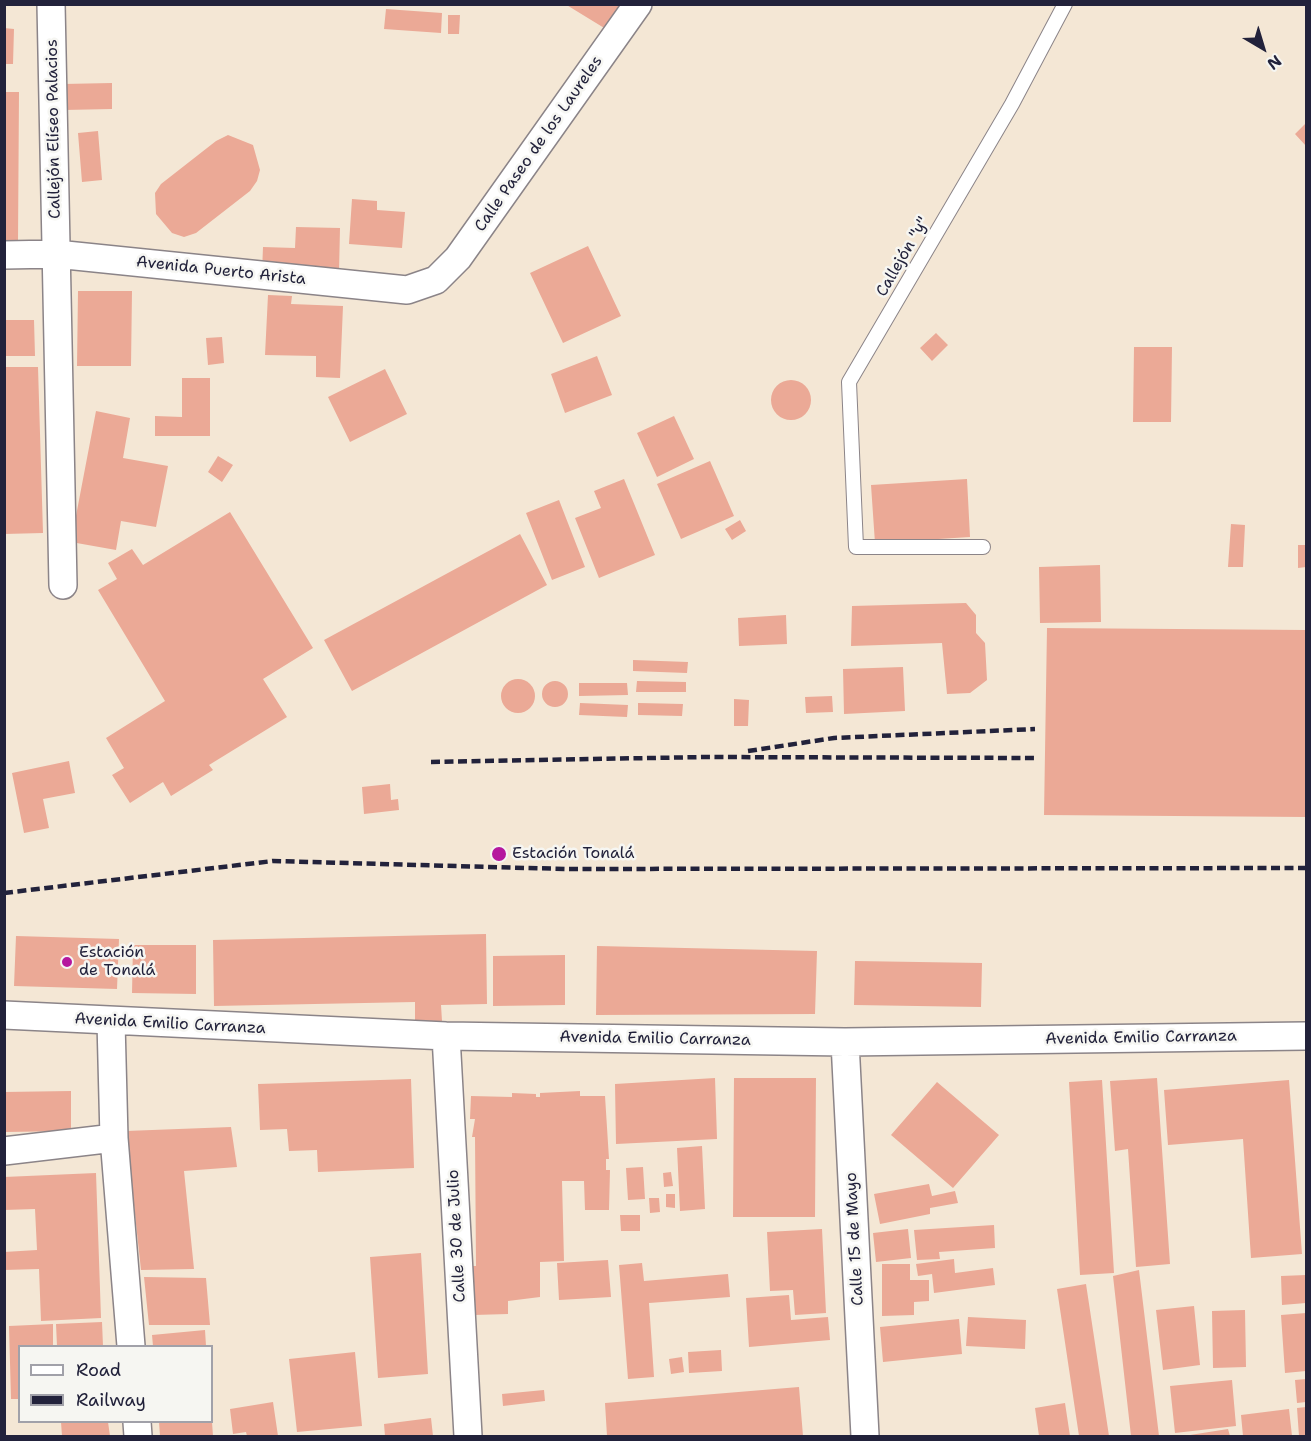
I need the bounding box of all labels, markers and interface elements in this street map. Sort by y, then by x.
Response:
north arrow [1233,18,1293,78]
street label: Callejón Elíseo Palacios [43,39,65,219]
text: N [1263,50,1286,75]
street label: Calle Paseo de los Laureles [471,52,607,236]
street label: Callejón "y" [872,214,934,300]
street label: Avenida Puerto Arista [135,253,307,289]
place label: Estación Tonalá [512,844,635,864]
marker: Estación Tonalá [490,845,508,863]
place label: Estación de Tonalá [79,943,155,981]
marker: Estación de Tonalá [60,955,74,969]
street label: Avenida Emilio Carranza [74,1009,266,1039]
street label: Avenida Emilio Carranza [1045,1027,1237,1049]
street label: Avenida Emilio Carranza [559,1028,751,1050]
street label: Calle 30 de Julio [444,1169,470,1303]
street label: Calle 15 de Mayo [842,1172,868,1306]
legend [18,1345,213,1423]
text: Road [76,1358,121,1382]
text: Railway [76,1388,146,1412]

